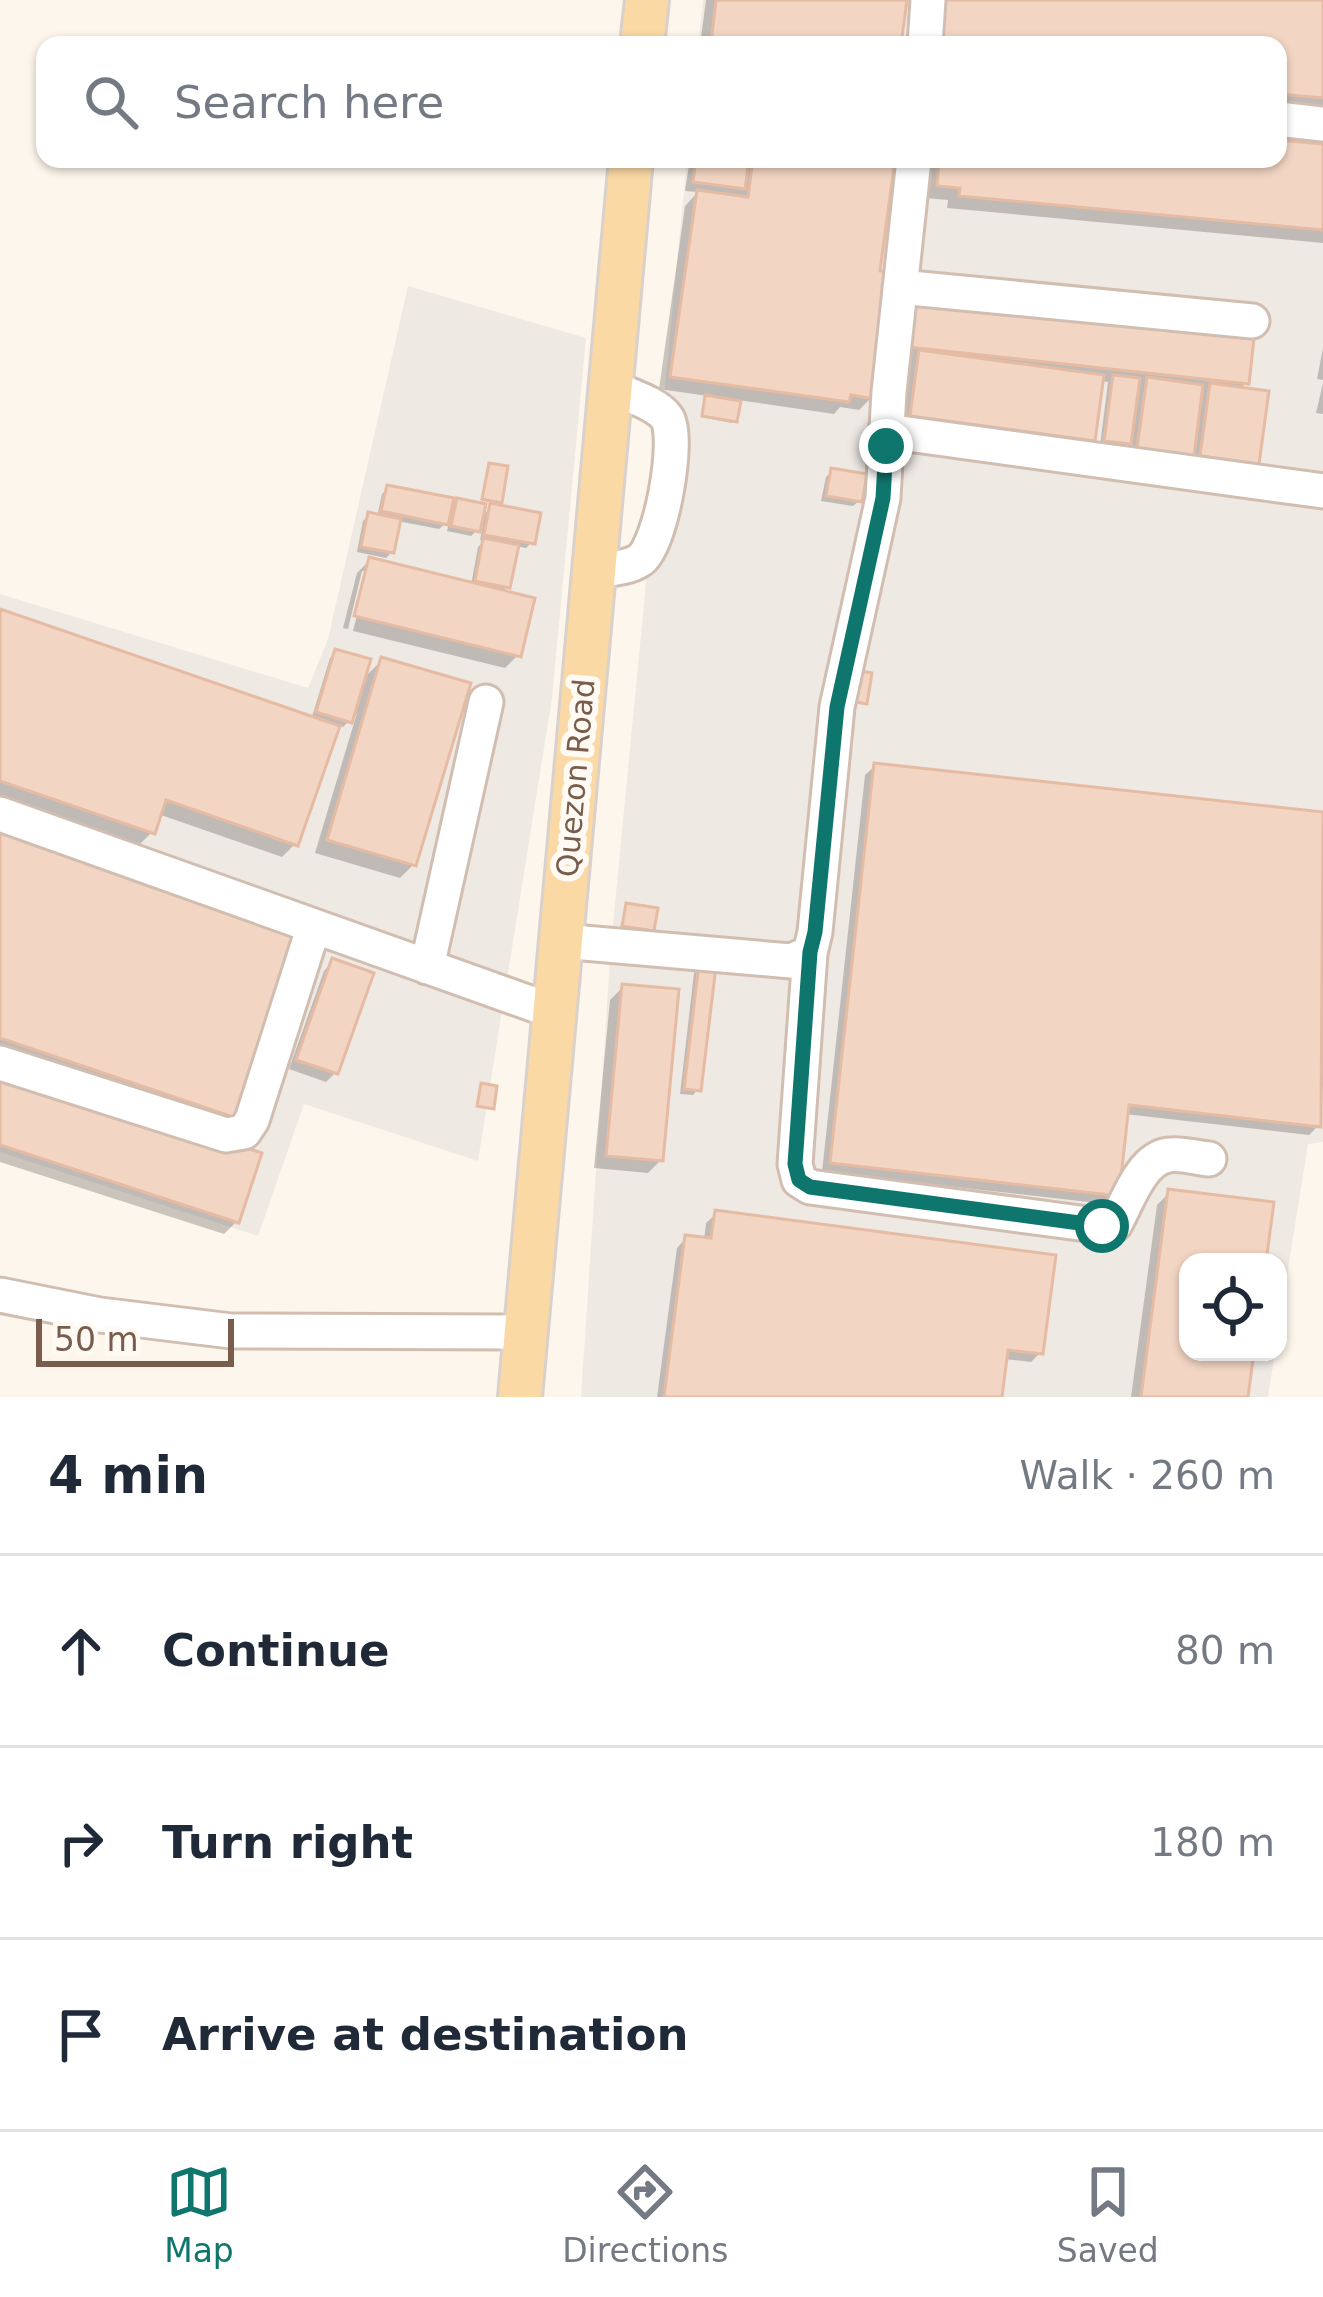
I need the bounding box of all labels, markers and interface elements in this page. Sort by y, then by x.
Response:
search box [36,36,1287,168]
icon: search [78,69,144,135]
text: Search here [174,76,444,129]
route end [859,419,913,473]
street label: Quezon Road [549,677,602,879]
route start [1075,1199,1129,1253]
map controls [1179,1253,1287,1361]
button: locate [1179,1253,1287,1361]
scale bar [36,1313,234,1366]
text: 50 m [54,1320,139,1359]
text: 4 min [48,1446,208,1505]
text: Walk · 260 m [1020,1453,1275,1498]
icon: ahead [48,1618,114,1684]
text: Continue [162,1624,390,1677]
text: 80 m [1175,1628,1275,1673]
icon: right [48,1810,114,1876]
text: Turn right [162,1816,413,1869]
text: 180 m [1150,1820,1275,1865]
icon: arrive [48,2002,114,2068]
text: Arrive at destination [162,2008,688,2061]
tab: Map [164,2159,234,2270]
tab: Directions [562,2159,728,2270]
tab: Saved [1057,2159,1159,2270]

